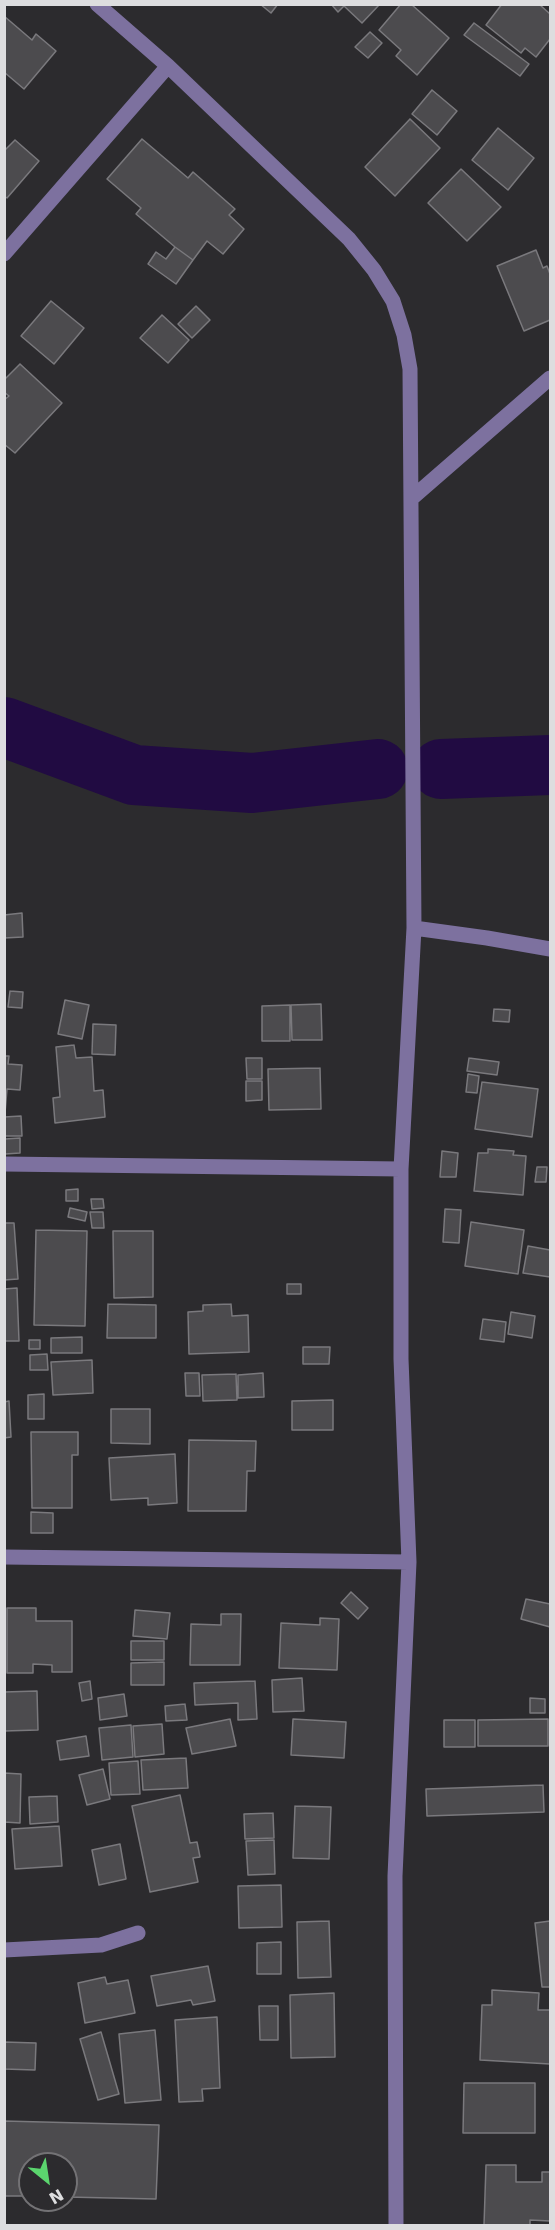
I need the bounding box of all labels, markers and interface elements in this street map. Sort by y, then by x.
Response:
north arrow [18,2152,78,2212]
text: N [46,2185,67,2208]

